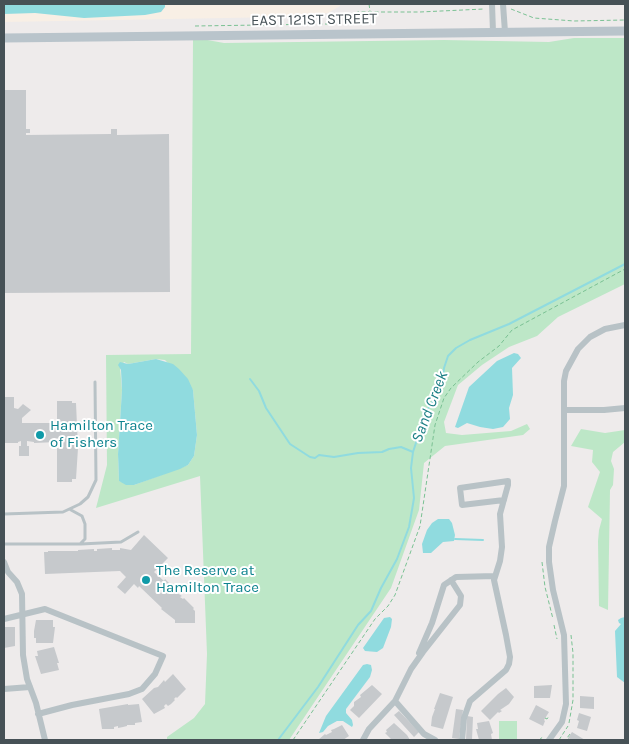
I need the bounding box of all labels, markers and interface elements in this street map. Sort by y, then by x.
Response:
street label: EAST 121ST STREET [251,10,377,30]
water label: Sand Creek [408,369,452,445]
place label: Hamilton Trace of Fishers [50,417,153,452]
marker: Hamilton Trace of Fishers [34,429,46,441]
place label: The Reserve at Hamilton Trace [156,562,259,597]
marker: The Reserve at Hamilton Trace [140,574,152,586]

